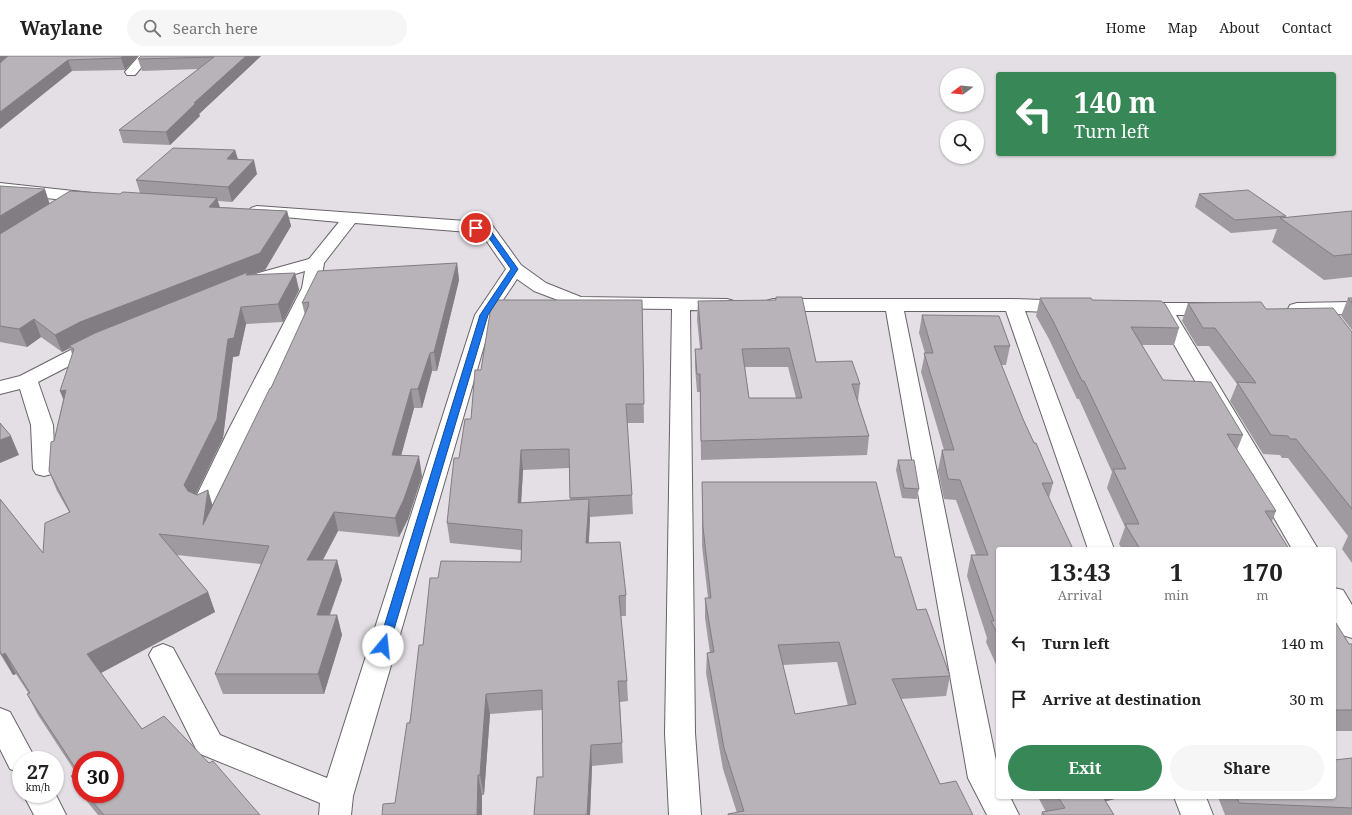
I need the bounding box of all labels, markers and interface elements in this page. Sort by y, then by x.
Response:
search box [127,10,407,46]
text: Waylane [20,15,103,41]
icon: search [141,17,163,39]
text: Search here [173,18,258,38]
text: Home [1106,18,1146,37]
text: Map [1168,18,1197,37]
text: About [1219,18,1260,37]
text: Contact [1282,18,1332,37]
north arrow [940,68,984,112]
map controls [940,68,984,164]
text: 140 m [1074,83,1156,121]
icon: left [1008,88,1060,140]
text: Turn left [1074,119,1149,143]
button: search [940,120,984,164]
pin [459,211,493,245]
icon: arrive [465,217,487,239]
text: 13:43 [1049,555,1111,588]
text: 1 [1170,555,1183,588]
text: 170 [1242,555,1283,588]
text: Arrival [1058,586,1102,604]
text: min [1164,586,1189,604]
text: m [1256,586,1269,604]
position arrow [362,625,404,667]
icon: left [1008,632,1030,654]
text: Turn left [1042,633,1110,653]
text: 140 m [1281,633,1324,653]
icon: arrive [1008,688,1030,710]
text: Arrive at destination [1042,689,1201,709]
text: 30 m [1289,689,1324,709]
button: Exit [1008,745,1162,791]
button: Share [1170,745,1324,791]
speed limit sign: 30 [72,751,124,803]
text: 27 [27,758,49,785]
text: km/h [26,780,50,794]

